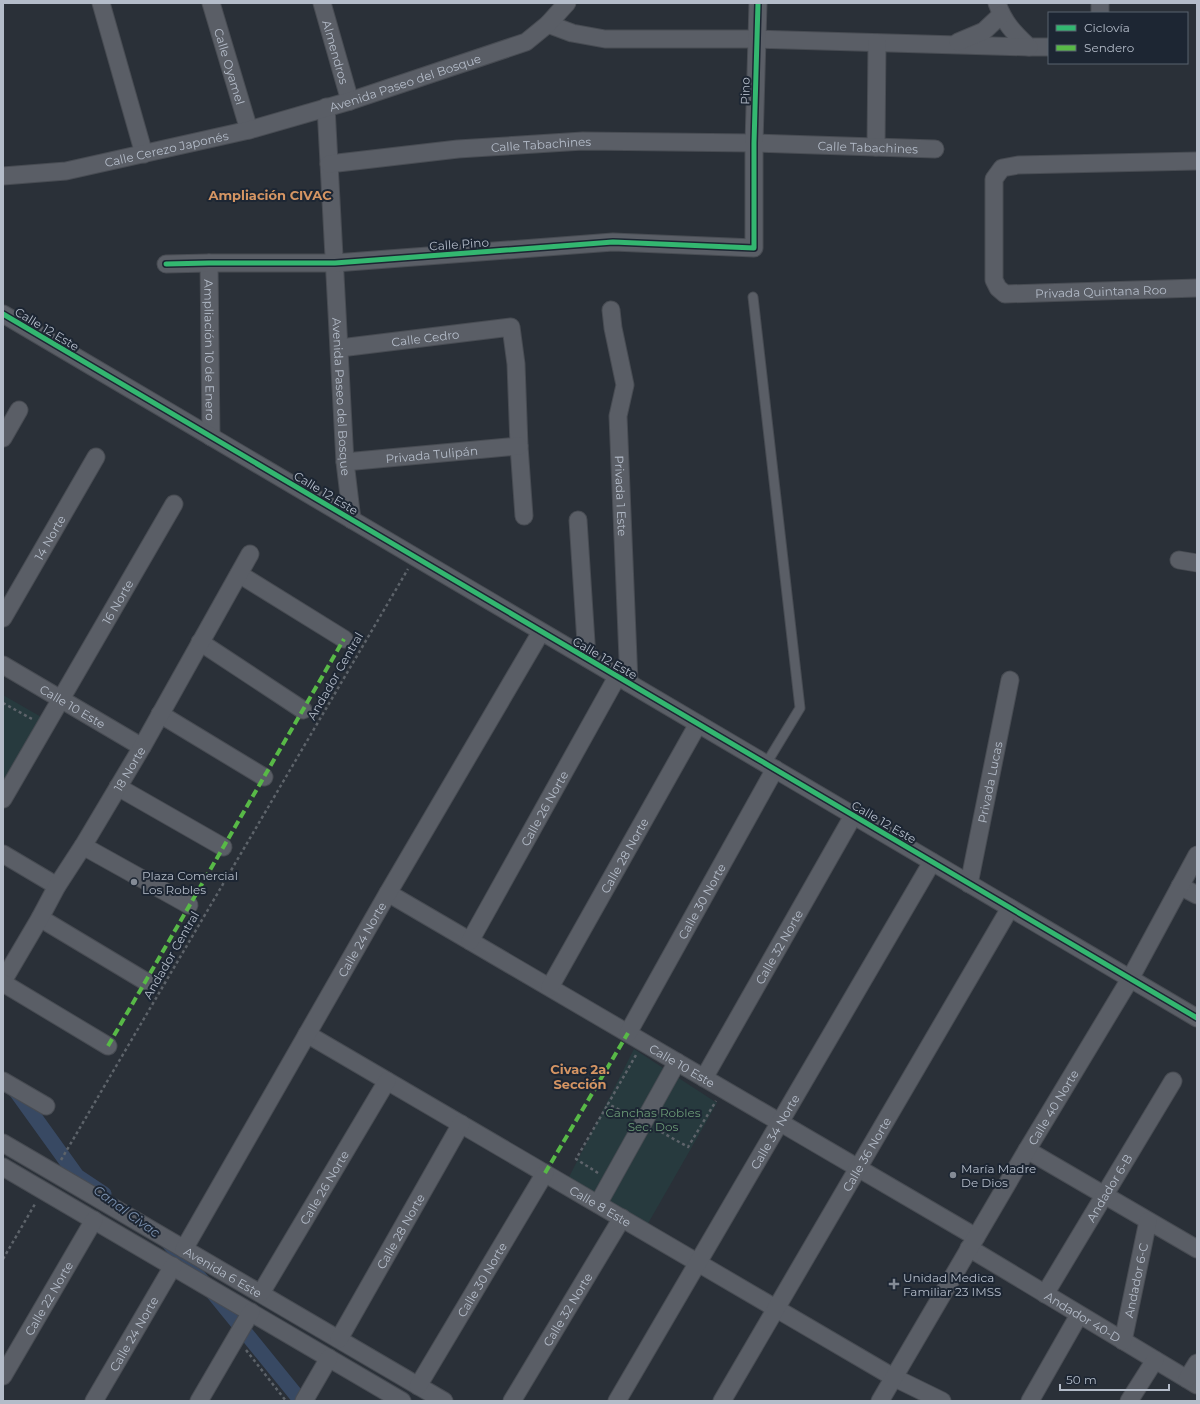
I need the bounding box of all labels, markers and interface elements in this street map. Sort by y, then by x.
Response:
legend [1048,12,1188,64]
street label: Almendros [320,18,352,86]
text: Ciclovía [1084,20,1130,35]
street label: Calle Oyamel [211,26,248,106]
text: Sendero [1084,40,1134,55]
street label: Avenida Paseo del Bosque [328,50,483,114]
street label: Pino [737,77,753,105]
street label: Calle Cerezo Japonés [103,127,230,170]
street label: Calle Tabachines [490,133,591,154]
street label: Calle Tabachines [817,138,918,156]
district label: Ampliación CIVAC [207,187,332,203]
street label: Calle Pino [429,234,489,254]
street label: Ampliación 10 de Enero [202,279,218,421]
street label: Privada Quintana Roo [1035,281,1167,301]
street label: Calle 12 Este [12,304,82,354]
street label: Avenida Paseo del Bosque [330,317,354,477]
street label: Calle Cedro [391,326,460,349]
street label: Privada Tulipán [385,442,478,466]
street label: Privada 1 Este [612,455,630,537]
street label: Calle 12 Este [291,468,361,518]
street label: 14 Norte [31,512,68,563]
street label: 16 Norte [99,577,136,627]
street label: Andador Central [304,630,366,722]
street label: Calle 12 Este [570,633,640,683]
street label: Calle 10 Este [37,681,108,731]
street label: Privada Lucas [974,740,1005,824]
street label: 18 Norte [110,744,148,794]
street label: Calle 26 Norte [517,768,571,848]
street label: Calle 12 Este [849,797,919,847]
street label: Calle 28 Norte [597,815,651,896]
street label: Calle 30 Norte [674,861,729,942]
place label: Plaza Comercial Los Robles [142,868,238,897]
marker: Plaza Comercial Los Robles [129,877,139,887]
street label: Calle 24 Norte [334,899,389,980]
street label: Calle 32 Norte [752,907,806,987]
street label: Andador Central [140,909,202,1001]
street label: Calle 10 Este [647,1040,718,1090]
district label: Civac 2a. Sección [550,1061,610,1092]
street label: Calle 40 Norte [1024,1067,1081,1148]
street label: Calle 34 Norte [747,1091,802,1172]
park label: Canchas Robles Sec. Dos [605,1105,701,1134]
street label: Calle 36 Norte [839,1114,894,1194]
street label: Calle 26 Norte [296,1147,352,1227]
street label: Andador 6-B [1083,1151,1135,1224]
place label: María Madre De Dios [961,1161,1036,1190]
marker: María Madre De Dios [948,1170,958,1180]
water label: Canal Civac [91,1182,164,1241]
street label: Calle 8 Este [567,1182,634,1230]
street label: Calle 28 Norte [373,1191,428,1271]
street label: Calle 30 Norte [453,1239,510,1320]
street label: Andador 6-C [1121,1241,1151,1319]
street label: Avenida 6 Este [181,1243,265,1300]
street label: Calle 22 Norte [21,1258,76,1338]
street label: Calle 32 Norte [539,1270,595,1349]
place label: Unidad Medica Familiar 23 IMSS [903,1270,1001,1299]
marker: Unidad Medica Familiar 23 IMSS [888,1278,900,1290]
street label: Andador 40-D [1042,1288,1124,1345]
street label: Calle 24 Norte [106,1294,161,1374]
scale bar [1060,1366,1169,1392]
text: 50 m [1066,1372,1097,1387]

